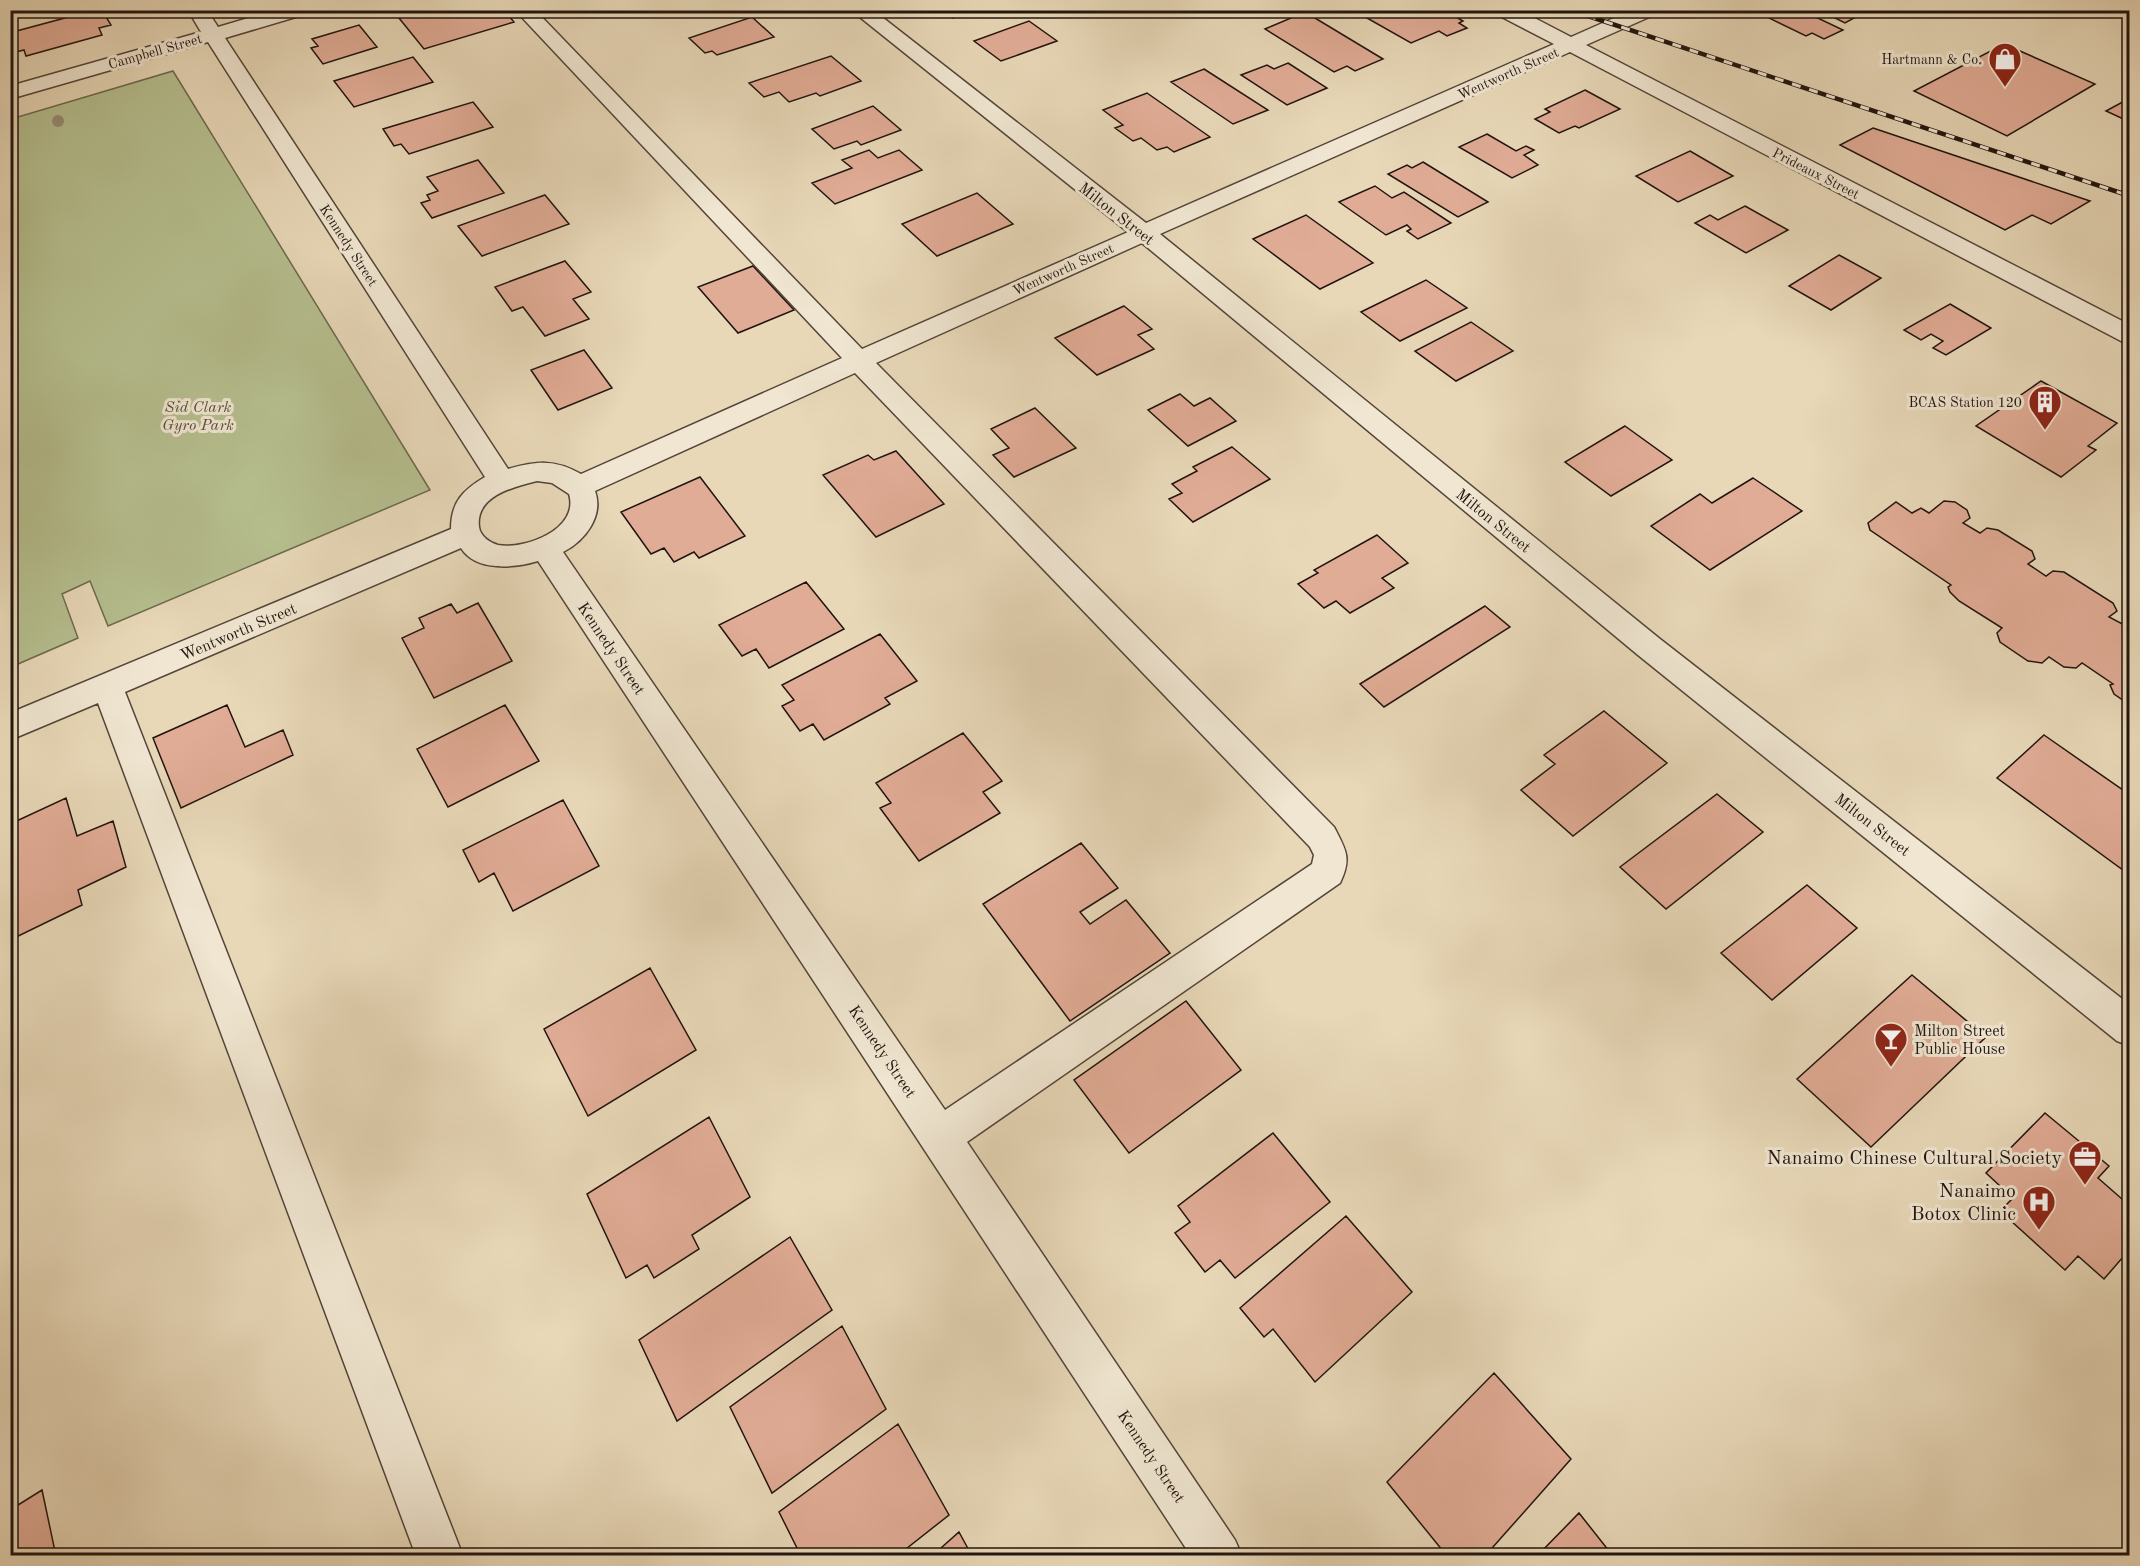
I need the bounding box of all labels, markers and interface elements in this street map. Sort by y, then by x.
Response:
street label: Campbell Street [107,32,204,72]
shop icon: Hartmann & Co. [1987,41,2023,88]
street label: Wentworth Street [1456,45,1561,102]
place label: Hartmann & Co. [1881,53,1982,67]
street label: Prideaux Street [1770,146,1861,202]
street label: Milton Street [1075,180,1157,249]
street label: Kennedy Street [317,202,380,289]
street label: Wentworth Street [1011,241,1116,298]
building icon: BCAS Station 120 [2027,384,2063,431]
place label: BCAS Station 120 [1908,396,2022,410]
park label: Sid Clark Gyro Park [162,400,234,434]
street label: Milton Street [1452,487,1533,557]
street label: Kennedy Street [574,600,647,699]
street label: Wentworth Street [178,601,300,665]
street label: Milton Street [1831,791,1913,860]
street label: Kennedy Street [845,1003,918,1102]
bar icon: Milton Street Public House [1873,1021,1909,1068]
place label: Milton Street Public House [1914,1024,2006,1058]
office icon: Nanaimo Chinese Cultural Society [2067,1139,2103,1186]
place label: Nanaimo Chinese Cultural Society [1767,1149,2062,1169]
place label: Nanaimo Botox Clinic [1911,1182,2016,1225]
hospital icon: Nanaimo Botox Clinic [2021,1184,2057,1231]
street label: Kennedy Street [1114,1408,1187,1507]

